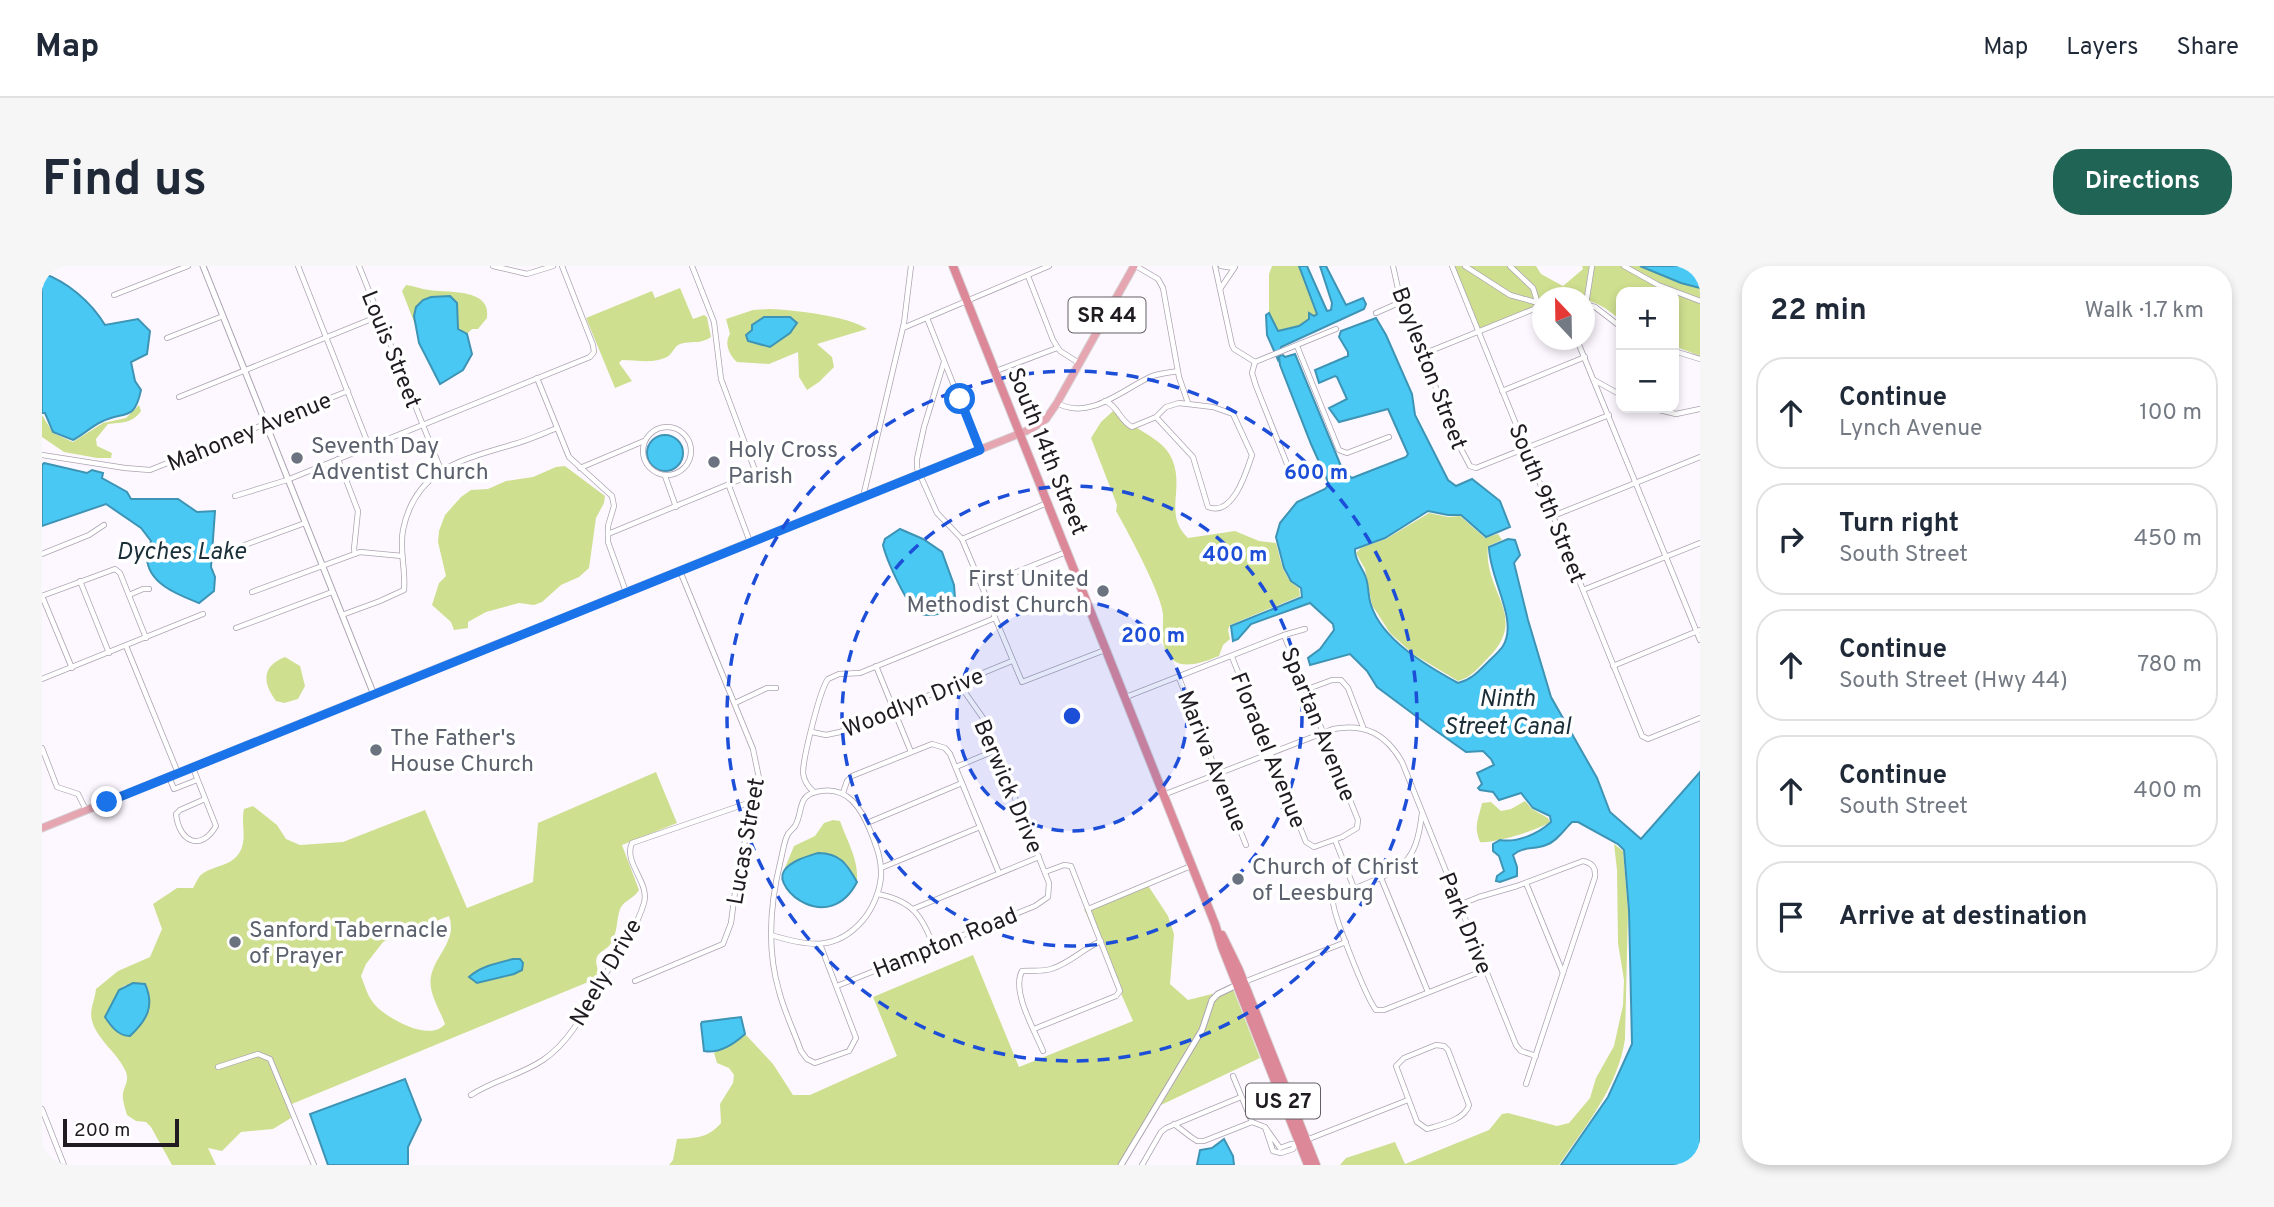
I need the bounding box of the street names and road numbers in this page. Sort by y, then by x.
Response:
street label: Boyleston Street [1383,284,1472,454]
street label: Louis Street [353,287,426,413]
road number: SR 44 [1068,298,1146,332]
street label: South 14th Street [999,364,1092,540]
street label: Mahoney Avenue [164,387,336,479]
street label: South 9th Street [1501,420,1591,588]
street label: Spartan Avenue [1273,643,1361,806]
street label: Woodlyn Drive [839,663,989,746]
street label: Floradel Avenue [1222,669,1311,833]
street label: Mariva Avenue [1169,687,1252,837]
street label: Berwick Drive [965,716,1048,858]
street label: Lucas Street [722,776,773,907]
street label: Park Drive [1430,869,1497,979]
street label: Hampton Road [870,902,1022,986]
street label: Neely Drive [565,914,650,1032]
road number: US 27 [1246,1084,1320,1118]

